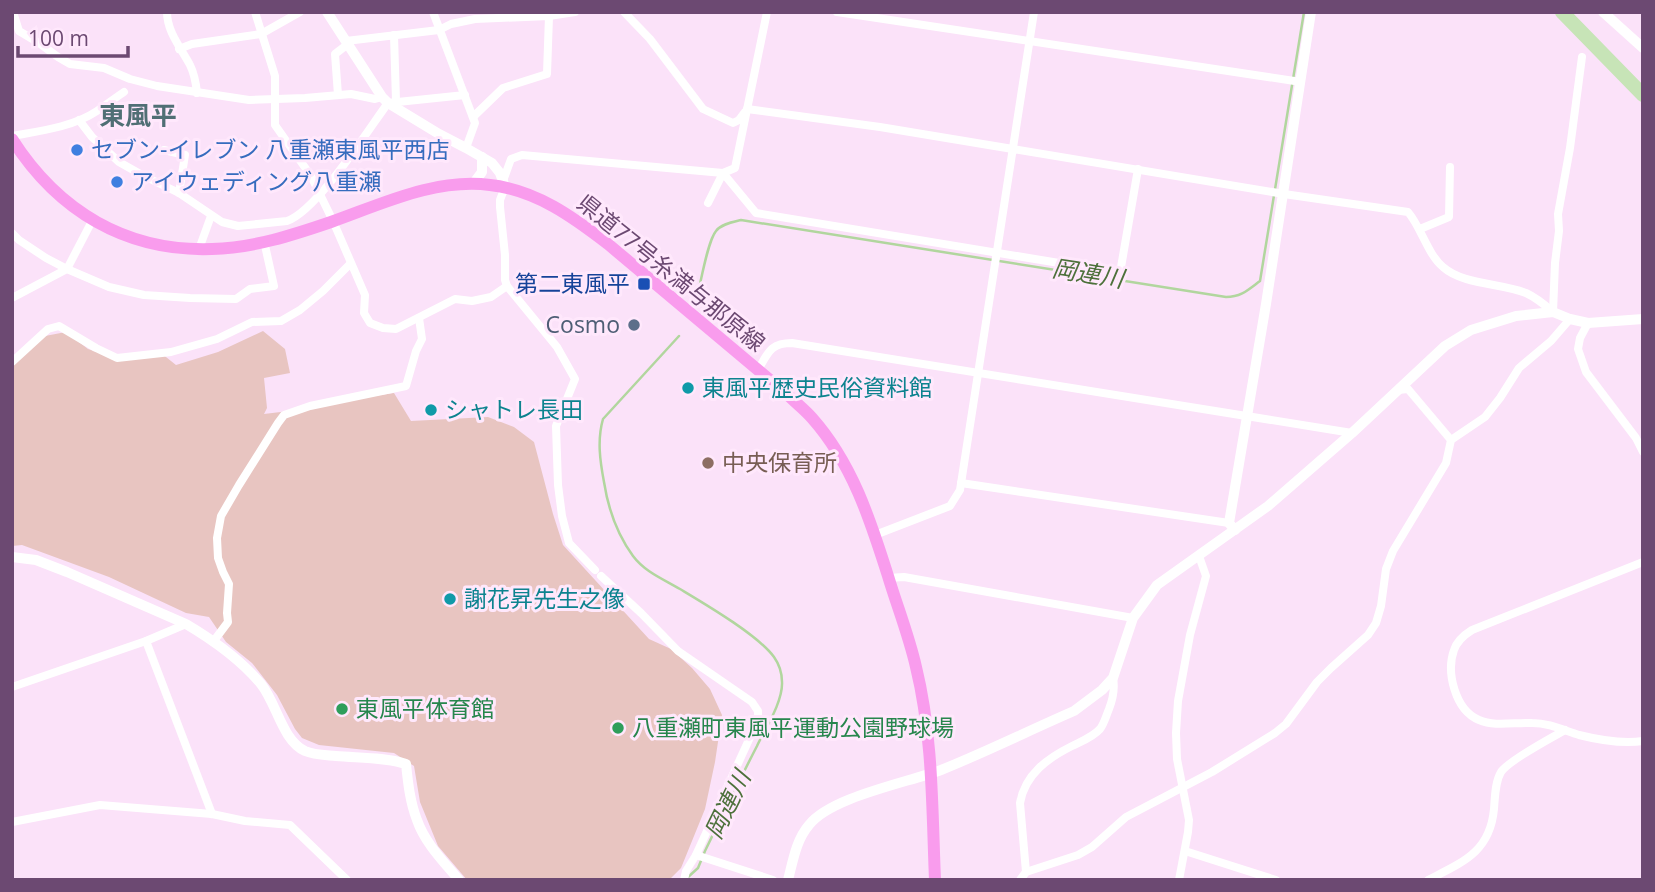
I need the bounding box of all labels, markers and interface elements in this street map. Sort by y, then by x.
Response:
scale bar [18,14,128,58]
text: 100 m [28,24,89,52]
district label: 東風平 [99,97,177,133]
place label: セブン-イレブン 八重瀬東風平西店 [91,133,449,165]
marker: セブン-イレブン 八重瀬東風平西店 [69,142,85,158]
place label: アイウェディング八重瀬 [131,165,381,197]
marker: アイウェディング八重瀬 [109,174,125,190]
street label: 県道77号糸満与那原線 [571,186,772,358]
water label: 岡連川 [1050,251,1129,295]
place label: 第二東風平 [515,267,630,299]
marker: 第二東風平 [636,276,652,292]
place label: Cosmo [546,308,620,340]
marker: Cosmo [626,317,642,333]
place label: 東風平歴史民俗資料館 [702,371,932,403]
marker: 東風平歴史民俗資料館 [680,380,696,396]
place label: シャトレ長田 [445,393,583,425]
marker: シャトレ長田 [423,402,439,418]
place label: 中央保育所 [722,446,837,478]
marker: 中央保育所 [700,455,716,471]
place label: 謝花昇先生之像 [464,582,625,614]
marker: 謝花昇先生之像 [442,591,458,607]
place label: 東風平体育館 [356,692,494,724]
marker: 東風平体育館 [334,701,350,717]
place label: 八重瀬町東風平運動公園野球場 [632,711,954,743]
marker: 八重瀬町東風平運動公園野球場 [610,720,626,736]
water label: 岡連川 [696,762,759,844]

